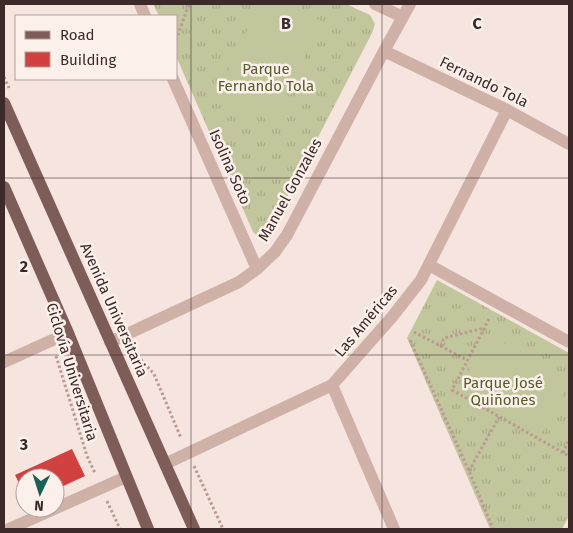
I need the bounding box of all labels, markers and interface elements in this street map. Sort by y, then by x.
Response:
text: B [281,14,291,33]
text: C [472,14,482,33]
legend [15,15,178,80]
text: Road [60,26,95,44]
text: Building [60,51,116,69]
street label: Fernando Tola [437,53,531,111]
park label: Parque Fernando Tola [218,60,314,95]
street label: Isolina Soto [205,127,255,207]
street label: Manuel Gonzales [254,135,326,245]
street label: Avenida Universitaria [76,240,152,380]
text: 2 [20,257,28,276]
street label: Las Américas [331,282,401,360]
street label: Ciclovía Universitaria [42,301,102,443]
park label: Parque José Quiñones [463,374,543,409]
text: 3 [19,435,28,454]
north arrow [15,468,65,518]
text: N [34,497,44,514]

